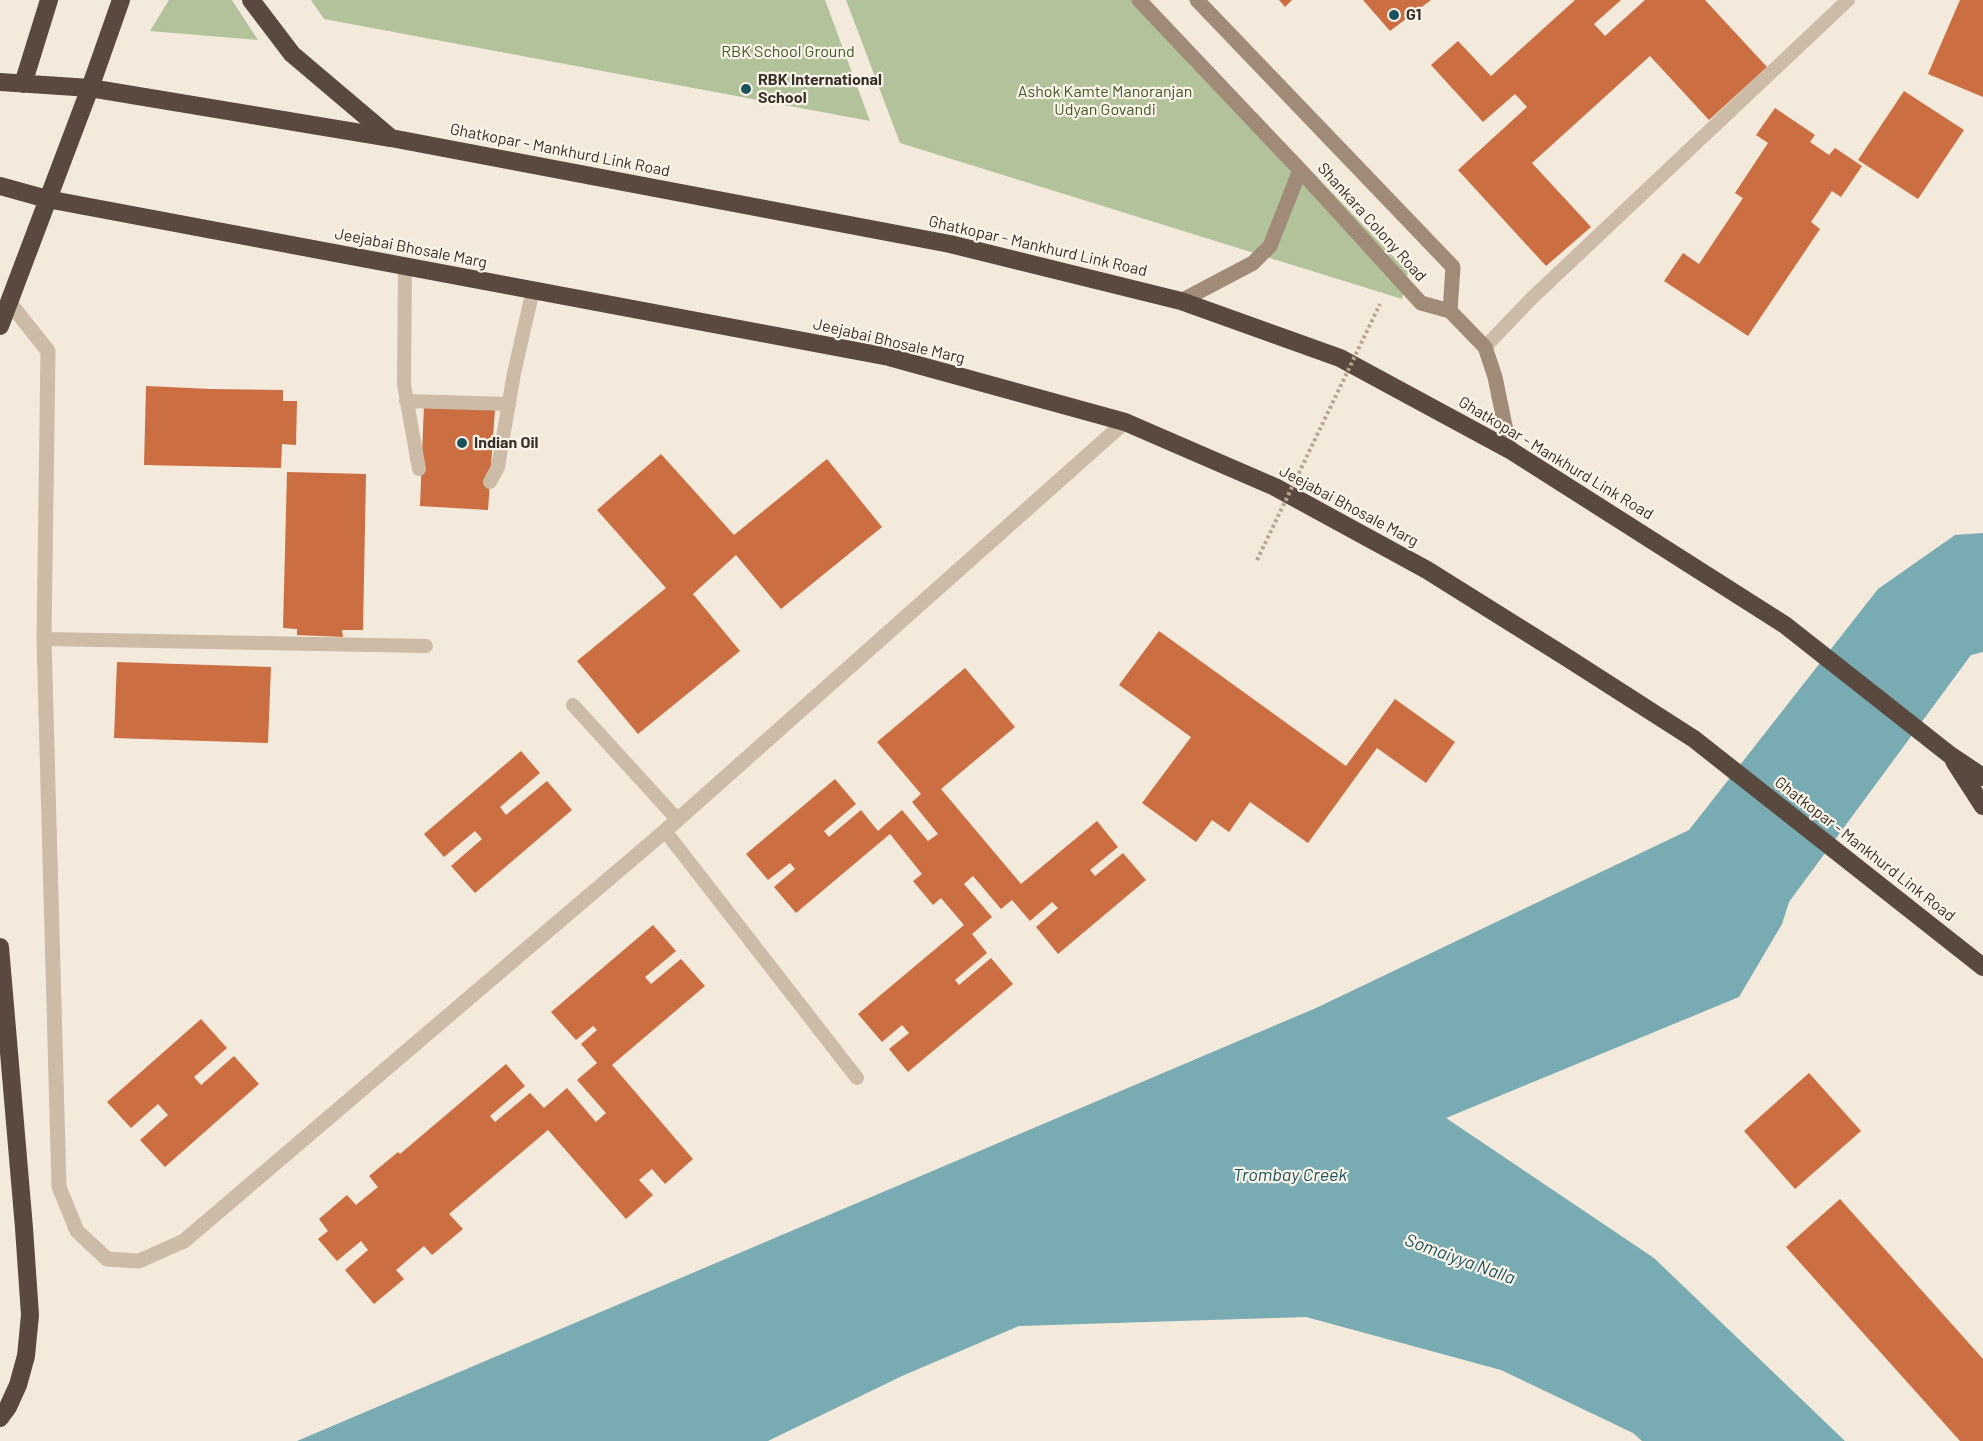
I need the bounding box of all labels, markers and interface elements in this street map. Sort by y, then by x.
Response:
place label: G1 [1406,5,1421,25]
marker: G1 [1387,8,1401,22]
park label: RBK School Ground [721,42,855,62]
place label: RBK International School [758,70,882,108]
marker: RBK International School [739,82,753,96]
park label: Ashok Kamte Manoranjan Udyan Govandi [1018,82,1192,120]
street label: Ghatkopar - Mankhurd Link Road [448,119,672,181]
street label: Shankara Colony Road [1314,159,1430,285]
street label: Ghatkopar - Mankhurd Link Road [927,211,1149,281]
street label: Jeejabai Bhosale Marg [333,224,489,272]
street label: Jeejabai Bhosale Marg [811,314,967,368]
street label: Ghatkopar - Mankhurd Link Road [1455,392,1657,524]
place label: Indian Oil [474,433,538,453]
marker: Indian Oil [455,436,469,450]
street label: Jeejabai Bhosale Marg [1276,461,1422,551]
street label: Ghatkopar - Mankhurd Link Road [1771,773,1959,925]
water label: Trombay Creek [1233,1164,1347,1186]
water label: Somaiyya Nalla [1402,1229,1518,1289]

